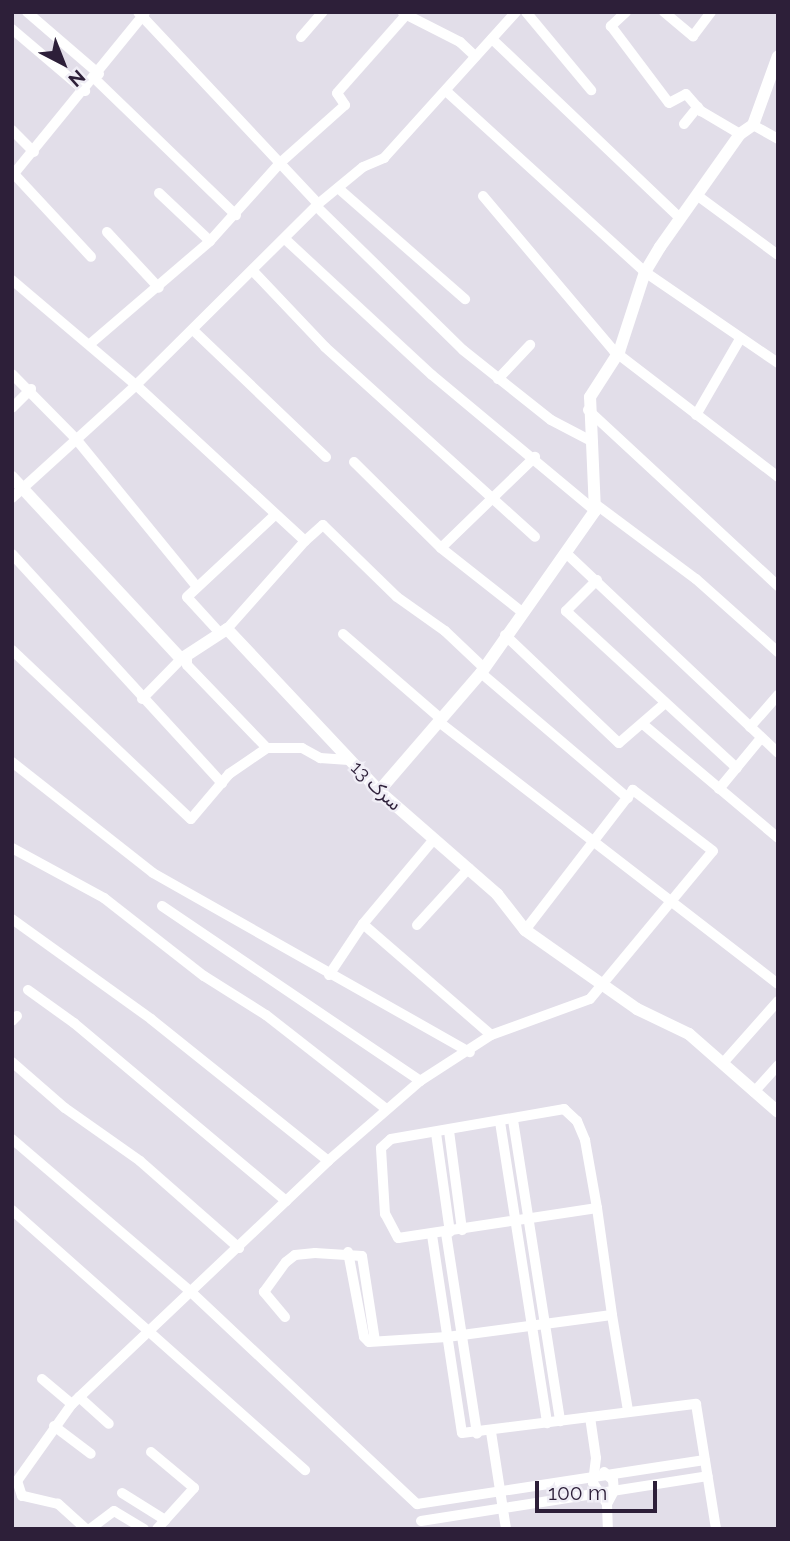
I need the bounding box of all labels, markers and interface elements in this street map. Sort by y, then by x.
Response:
north arrow [28,28,98,98]
text: N [64,66,90,92]
street label: سرک 13 [346,756,406,816]
scale bar [538,1468,660,1512]
text: 100 m [548,1480,607,1505]

